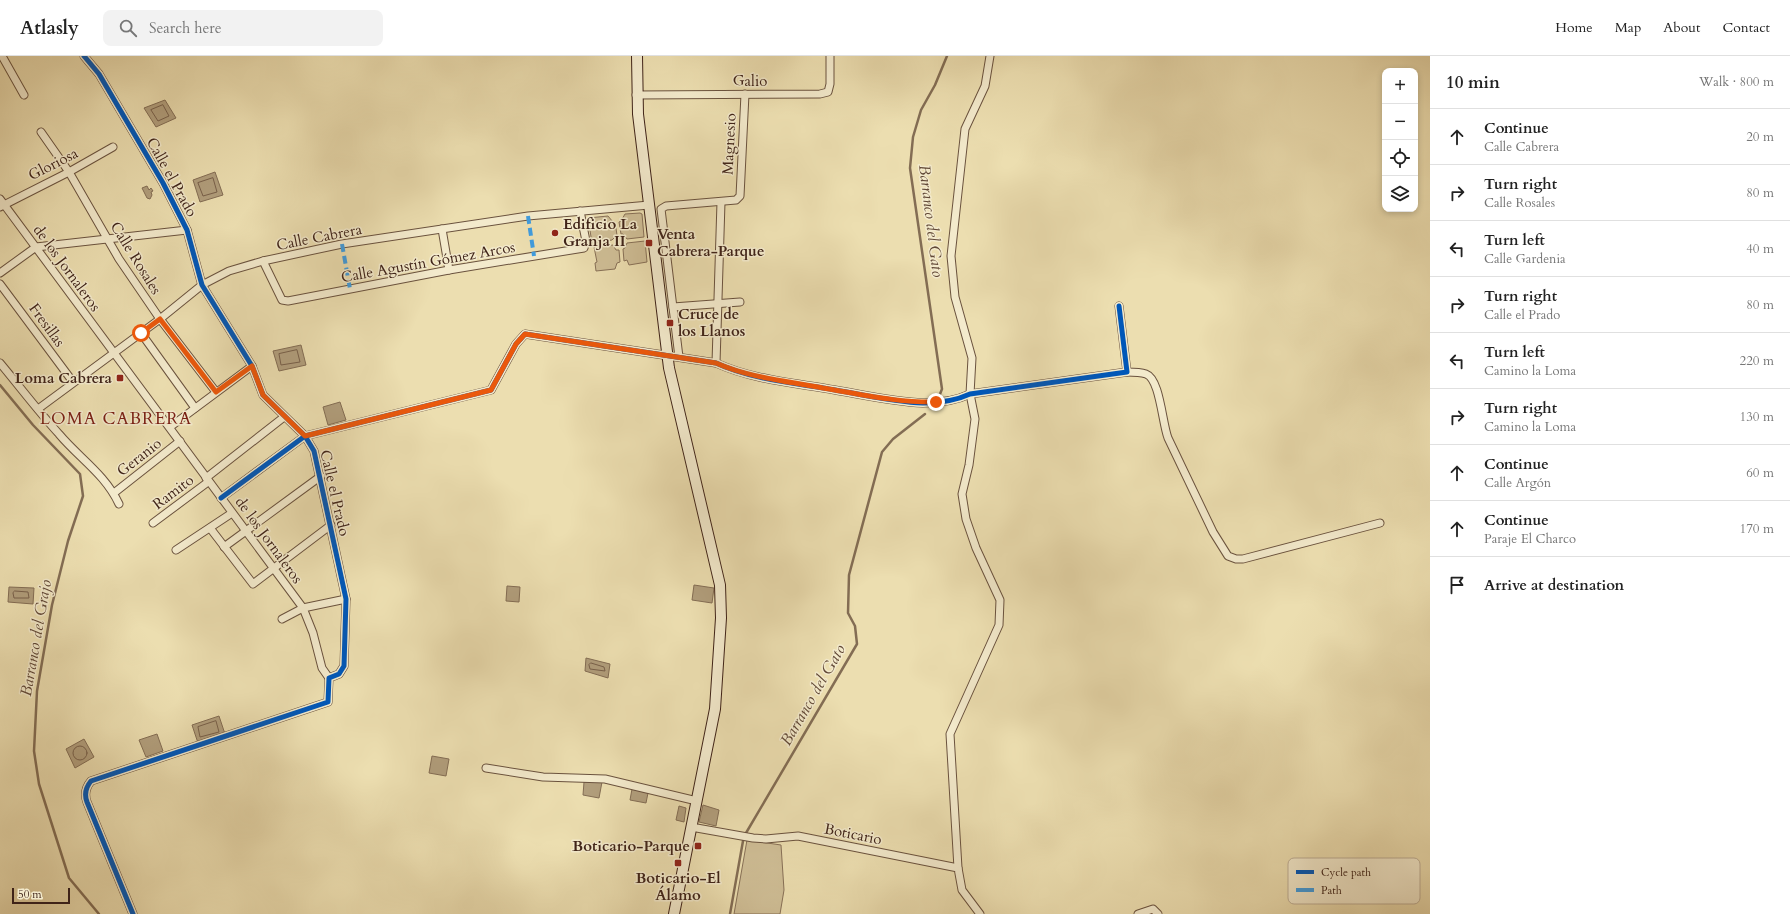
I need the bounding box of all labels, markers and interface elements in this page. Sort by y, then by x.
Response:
search box [103,10,383,46]
text: Atlasly [20,15,79,41]
icon: search [117,17,139,39]
text: Search here [149,18,222,38]
text: Home [1555,18,1593,37]
text: Map [1615,18,1641,37]
text: About [1663,18,1700,37]
text: Contact [1722,18,1770,37]
map controls [1382,68,1418,212]
button: + [1382,68,1418,104]
street label: Galio [733,71,767,91]
text: 10 min [1446,71,1500,94]
text: Walk · 800 m [1699,73,1774,91]
button: − [1382,104,1418,140]
street label: Magnesio [717,113,741,175]
text: Continue [1484,118,1549,138]
icon: ahead [1446,126,1468,148]
text: 20 m [1746,128,1774,146]
street label: Calle el Prado [142,134,202,220]
text: Calle Cabrera [1484,138,1559,156]
button: locate [1382,140,1418,176]
street label: Gloriosa [25,143,82,185]
water label: Barranco del Gato [913,163,949,279]
text: Turn right [1484,174,1557,194]
button: layers [1382,176,1418,212]
icon: right [1446,182,1468,204]
text: 80 m [1746,184,1774,202]
text: Calle Rosales [1484,194,1555,212]
place label: Edificio La Granja II [563,214,638,251]
street label: Calle Rosales [106,218,166,298]
street label: Calle Cabrera [275,219,364,255]
street label: de los Jornaleros [29,221,105,315]
place label: Venta Cabrera-Parque [657,224,764,261]
marker: Edificio La Granja II [550,228,560,238]
text: Turn left [1484,230,1545,250]
street label: Calle Agustín Gómez Arcos [339,237,517,287]
marker: Venta Cabrera-Parque [644,238,654,248]
icon: left [1446,238,1468,260]
text: 40 m [1746,240,1774,258]
text: Calle Gardenia [1484,250,1566,268]
text: Turn right [1484,286,1557,306]
icon: right [1446,294,1468,316]
text: 80 m [1746,296,1774,314]
street label: Fresillas [24,299,70,351]
place label: Cruce de los Llanos [678,304,745,341]
text: Calle el Prado [1484,306,1560,324]
marker: Cruce de los Llanos [665,318,675,328]
route start [132,324,150,342]
text: Turn left [1484,342,1545,362]
icon: left [1446,350,1468,372]
text: 220 m [1740,352,1774,370]
text: Camino la Loma [1484,362,1576,380]
place label: Loma Cabrera [15,368,113,388]
marker: Loma Cabrera [115,373,125,383]
route end [927,393,945,411]
text: Turn right [1484,398,1557,418]
icon: right [1446,406,1468,428]
district label: LOMA CABRERA [40,407,192,430]
text: 130 m [1740,408,1774,426]
text: Camino la Loma [1484,418,1576,436]
street label: Geranio [113,433,165,481]
street label: Calle el Prado [315,448,355,538]
text: Continue [1484,454,1549,474]
icon: ahead [1446,462,1468,484]
text: 60 m [1746,464,1774,482]
street label: Ramito [148,470,198,514]
text: Calle Argón [1484,474,1551,492]
street label: de los Jornaleros [231,493,307,587]
text: Continue [1484,510,1549,530]
icon: ahead [1446,518,1468,540]
text: 170 m [1740,520,1774,538]
text: Paraje El Charco [1484,530,1576,548]
icon: arrive [1446,574,1468,596]
text: Arrive at destination [1484,575,1624,595]
water label: Barranco del Grajo [15,577,57,698]
water label: Barranco del Gato [775,640,851,750]
street label: Boticario [822,819,884,849]
place label: Boticario-Parque [572,836,690,856]
marker: Boticario-Parque [693,841,703,851]
marker: Boticario-El Álamo [673,858,683,868]
legend [1288,858,1420,904]
text: Cycle path [1321,865,1371,880]
place label: Boticario-El Álamo [635,868,721,905]
text: Path [1321,883,1342,898]
scale bar [12,886,70,905]
text: 50 m [18,887,42,902]

